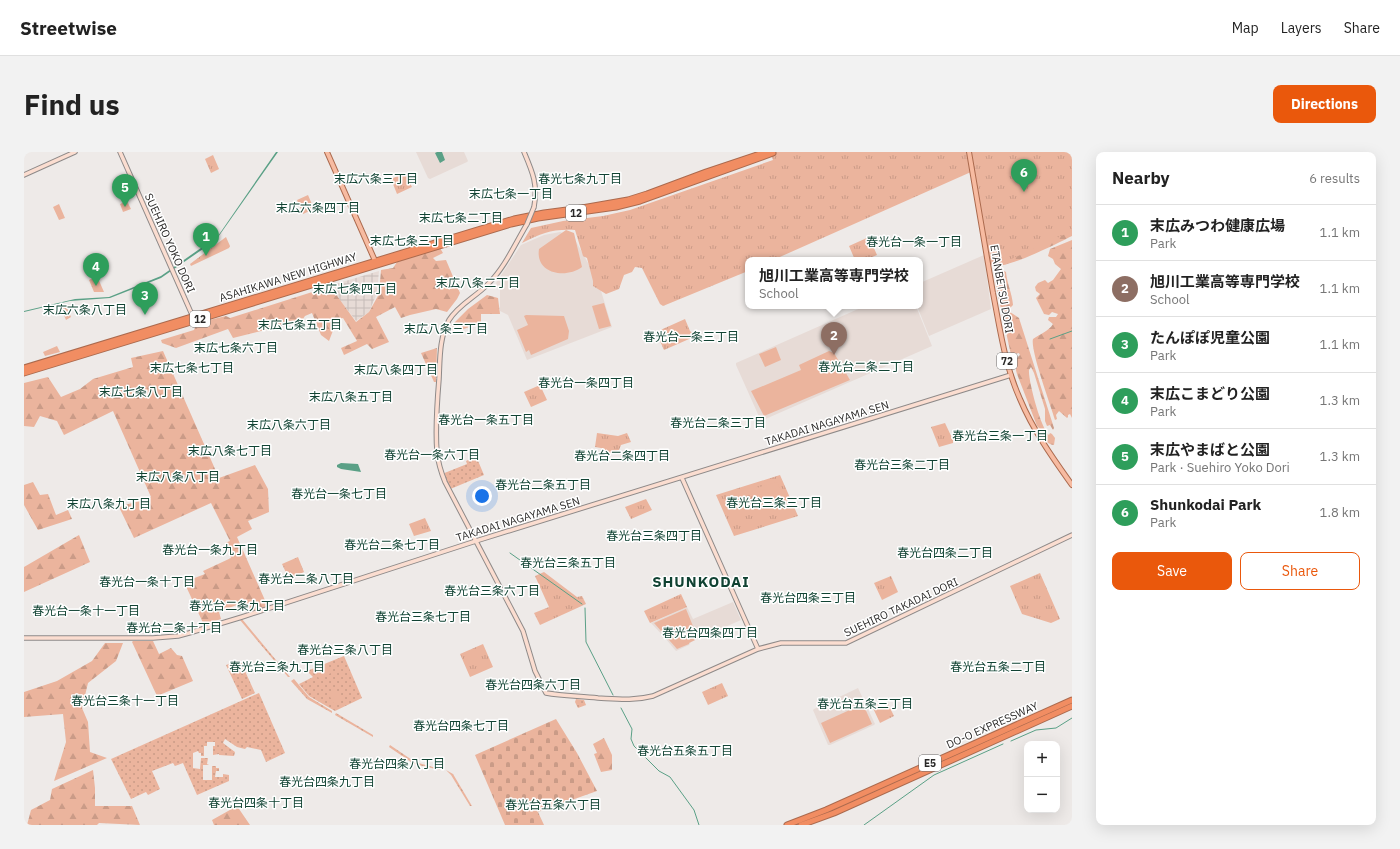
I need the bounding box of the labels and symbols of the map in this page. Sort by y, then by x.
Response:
pin: 6 [1011,159,1037,192]
district label: 末広六条三丁目 [334,171,418,186]
district label: 春光七条九丁目 [538,171,622,186]
pin: 5 [112,174,138,207]
district label: 末広七条一丁目 [469,186,553,201]
street label: SUEHIRO YOKO DORI [142,191,198,295]
district label: 末広六条四丁目 [276,200,360,215]
road number: 12 [566,205,586,221]
district label: 末広七条二丁目 [419,210,503,225]
pin: 1 [193,223,219,256]
district label: 末広七条三丁目 [370,233,454,248]
district label: 春光台一条一丁目 [866,234,962,249]
street label: ETANBETSU DORI [987,244,1017,334]
street label: ASAHIKAWA NEW HIGHWAY [218,249,359,305]
pin: 4 [83,253,109,286]
district label: 末広八条二丁目 [436,275,520,290]
district label: 末広七条四丁目 [313,281,397,296]
pin: 3 [132,282,158,315]
district label: 末広六条八丁目 [43,302,127,317]
road number: 12 [190,311,210,327]
district label: 末広七条五丁目 [258,317,342,332]
district label: 末広八条三丁目 [404,321,488,336]
pin: 2 [821,322,847,355]
district label: 春光台一条三丁目 [643,329,739,344]
district label: 末広七条六丁目 [194,340,278,355]
road number: 72 [997,353,1017,369]
district label: 春光台二条二丁目 [818,359,914,374]
district label: 末広七条七丁目 [150,360,234,375]
district label: 末広八条四丁目 [354,362,438,377]
district label: 春光台一条四丁目 [538,375,634,390]
district label: 末広七条八丁目 [99,384,183,399]
district label: 末広八条五丁目 [309,389,393,404]
street label: TAKADAI NAGAYAMA SEN [763,397,891,449]
district label: 春光台一条五丁目 [438,412,534,427]
district label: 春光台二条三丁目 [670,415,766,430]
district label: 末広八条六丁目 [247,417,331,432]
district label: 春光台三条一丁目 [952,428,1048,443]
district label: 末広八条七丁目 [188,443,272,458]
district label: 春光台一条六丁目 [384,447,480,462]
district label: 春光台二条四丁目 [574,448,670,463]
district label: 春光台三条二丁目 [854,457,950,472]
district label: 末広八条八丁目 [136,469,220,484]
district label: 春光台二条五丁目 [495,477,591,492]
district label: 春光台一条七丁目 [291,486,387,501]
your location [472,486,492,506]
street label: TAKADAI NAGAYAMA SEN [454,493,582,545]
district label: 春光台三条三丁目 [726,495,822,510]
district label: 末広八条九丁目 [67,496,151,511]
district label: 春光台三条四丁目 [606,528,702,543]
district label: 春光台二条七丁目 [344,537,440,552]
district label: 春光台一条九丁目 [162,542,258,557]
district label: 春光台四条二丁目 [897,545,993,560]
district label: 春光台三条五丁目 [520,555,616,570]
district label: 春光台二条八丁目 [258,571,354,586]
district label: SHUNKODAI [652,572,750,591]
district label: 春光台一条十丁目 [99,574,195,589]
street label: SUEHIRO TAKADAI DORI [842,574,960,640]
district label: 春光台三条六丁目 [444,583,540,598]
district label: 春光台四条三丁目 [760,590,856,605]
district label: 春光台二条九丁目 [189,598,285,613]
district label: 春光台一条十一丁目 [32,603,140,618]
district label: 春光台三条七丁目 [375,609,471,624]
district label: 春光台二条十丁目 [126,620,222,635]
district label: 春光台四条四丁目 [662,625,758,640]
district label: 春光台三条八丁目 [297,642,393,657]
district label: 春光台三条九丁目 [229,659,325,674]
district label: 春光台五条二丁目 [950,659,1046,674]
district label: 春光台四条六丁目 [485,677,581,692]
district label: 春光台三条十一丁目 [71,693,179,708]
district label: 春光台五条三丁目 [817,696,913,711]
street label: DO-O EXPRESSWAY [944,698,1040,752]
district label: 春光台四条七丁目 [413,718,509,733]
district label: 春光台五条五丁目 [637,743,733,758]
road number: E5 [919,755,941,771]
district label: 春光台四条八丁目 [349,756,445,771]
district label: 春光台四条九丁目 [279,774,375,789]
district label: 春光台四条十丁目 [208,795,304,810]
district label: 春光台五条六丁目 [505,797,601,812]

